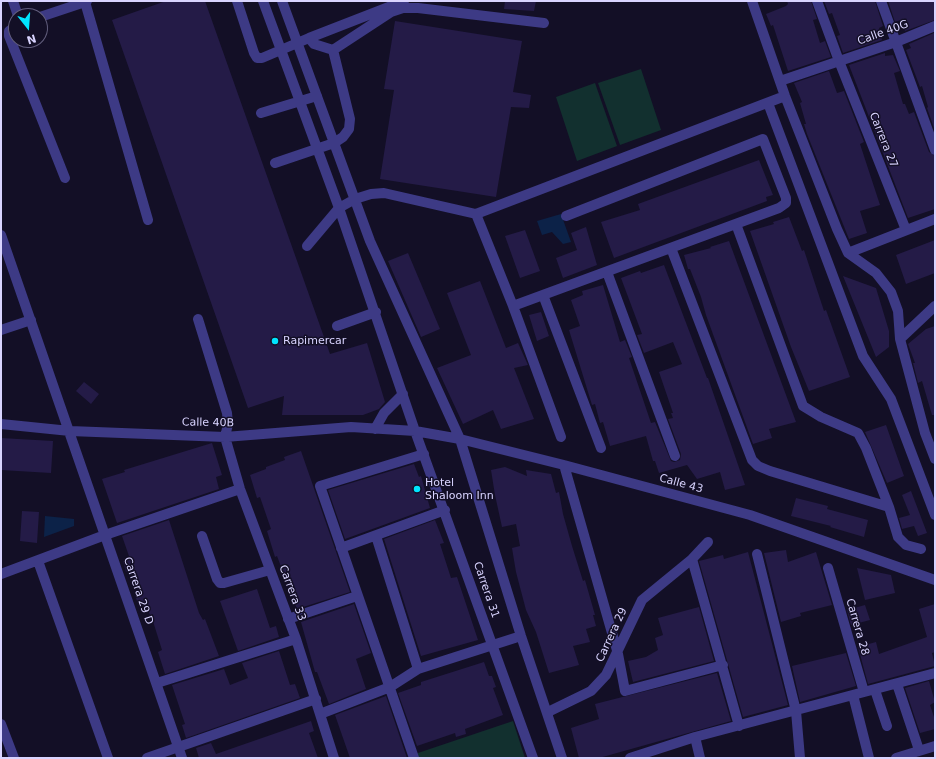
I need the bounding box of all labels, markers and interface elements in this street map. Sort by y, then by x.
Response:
north arrow [8,8,48,48]
street label: Calle 40G [856,18,910,48]
text: N [25,31,38,47]
street label: Carrera 27 [866,110,900,170]
place label: Rapimercar [283,334,346,348]
marker: Rapimercar [270,336,280,346]
street label: Calle 40B [182,416,234,430]
street label: Calle 43 [658,472,704,496]
place label: Hotel Shaloom Inn [425,476,494,502]
marker: Hotel Shaloom Inn [412,484,422,494]
street label: Carrera 29 D [120,556,156,626]
street label: Carrera 31 [470,560,502,620]
street label: Carrera 33 [276,563,308,623]
street label: Carrera 28 [843,597,871,657]
street label: Carrera 29 [594,606,630,664]

